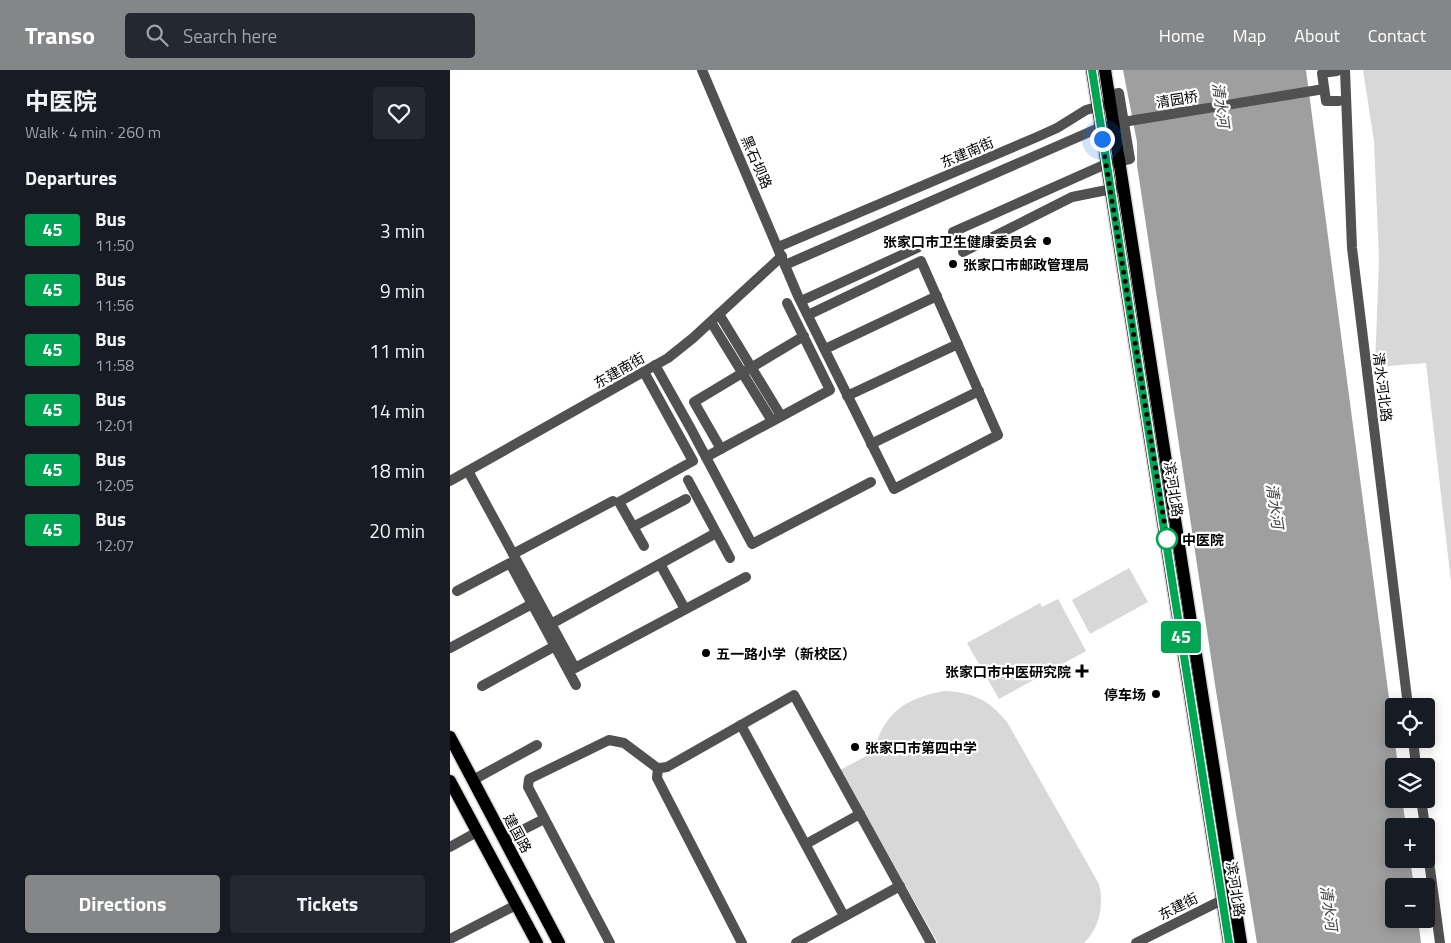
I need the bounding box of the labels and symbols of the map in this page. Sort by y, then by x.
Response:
water label: 清水河 [1206,81,1236,132]
street label: 清园桥 [1155,85,1199,113]
your location [1090,127,1115,152]
street label: 东建南街 [937,131,997,173]
street label: 黑石坝路 [736,132,778,192]
place label: 张家口市卫生健康委员会 [883,231,1037,252]
marker: 张家口市卫生健康委员会 [1041,235,1053,247]
place label: 张家口市邮政管理局 [963,254,1089,275]
marker: 张家口市邮政管理局 [947,258,959,270]
street label: 东建南街 [590,347,648,393]
street label: 清水河北路 [1368,351,1398,423]
street label: 滨河北路 [1159,460,1189,518]
water label: 清水河 [1260,482,1290,533]
marker: 中医院 [1156,528,1178,550]
place label: 中医院 [1182,529,1224,550]
line badge: 45 [1158,621,1204,653]
place label: 五一路小学（新校区） [716,643,856,664]
marker: 五一路小学（新校区） [700,647,712,659]
place label: 张家口市中医研究院 [945,661,1071,682]
marker: 张家口市中医研究院 [1075,664,1089,678]
place label: 停车场 [1104,684,1146,705]
marker: 停车场 [1150,688,1162,700]
place label: 张家口市第四中学 [865,737,977,758]
marker: 张家口市第四中学 [849,741,861,753]
street label: 建国路 [499,810,537,856]
street label: 滨河北路 [1221,860,1251,918]
water label: 清水河 [1314,884,1344,935]
street label: 东建街 [1155,887,1201,925]

